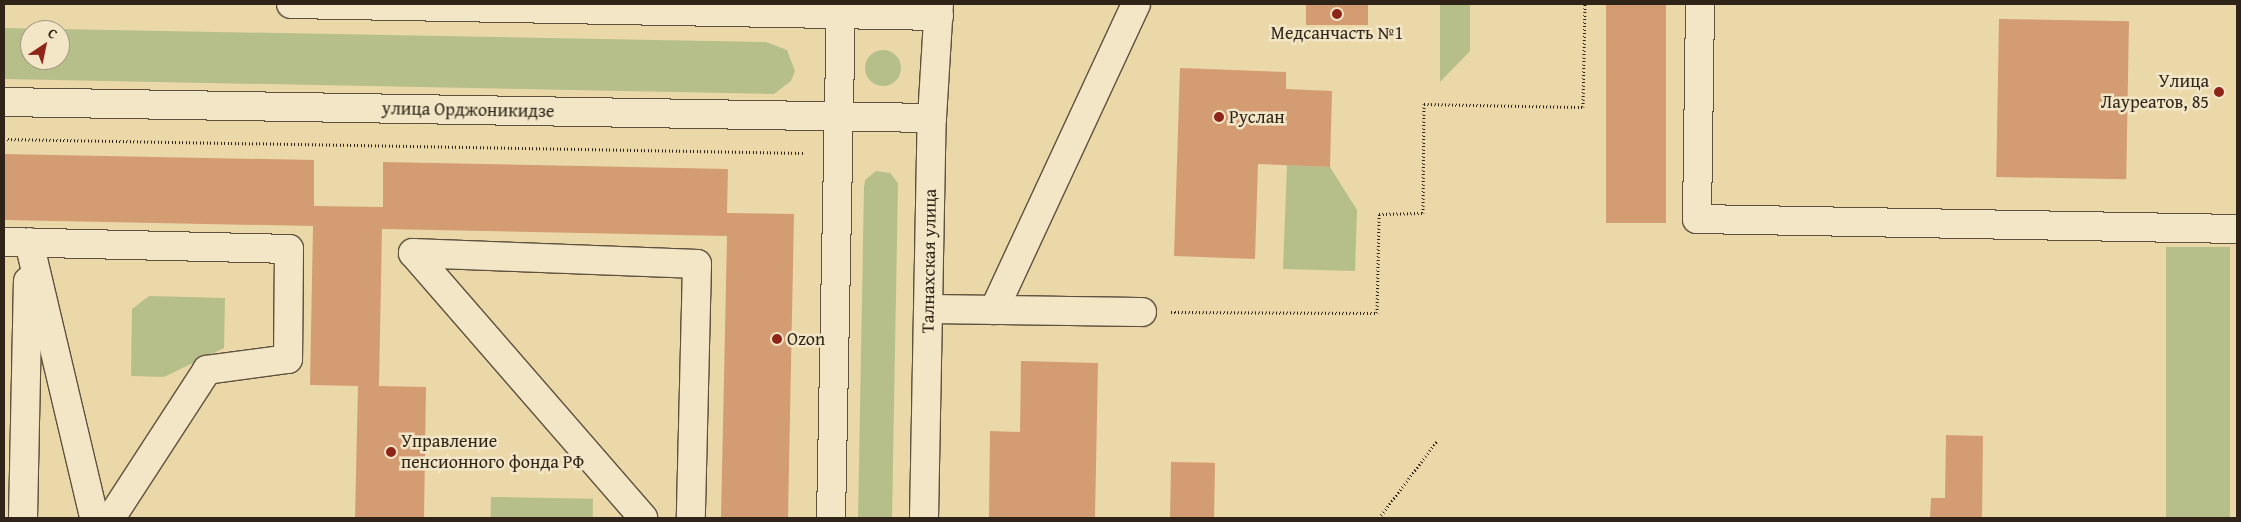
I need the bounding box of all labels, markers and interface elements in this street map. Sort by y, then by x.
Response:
marker: Медсанчасть №1 [1331,8,1343,20]
north arrow [20,20,70,70]
place label: Медсанчасть №1 [1271,22,1403,44]
text: С [44,23,62,44]
place label: Улица Лауреатов, 85 [2101,71,2209,114]
marker: Улица Лауреатов, 85 [2213,86,2225,98]
street label: улица Орджоникидзе [381,98,555,122]
place label: Руслан [1229,106,1285,128]
marker: Руслан [1213,111,1225,123]
street label: Талнахская улица [917,189,941,333]
place label: Ozon [787,328,825,350]
marker: Ozon [771,333,783,345]
place label: Управление пенсионного фонда РФ [401,431,584,474]
marker: Управление пенсионного фонда РФ [385,446,397,458]

